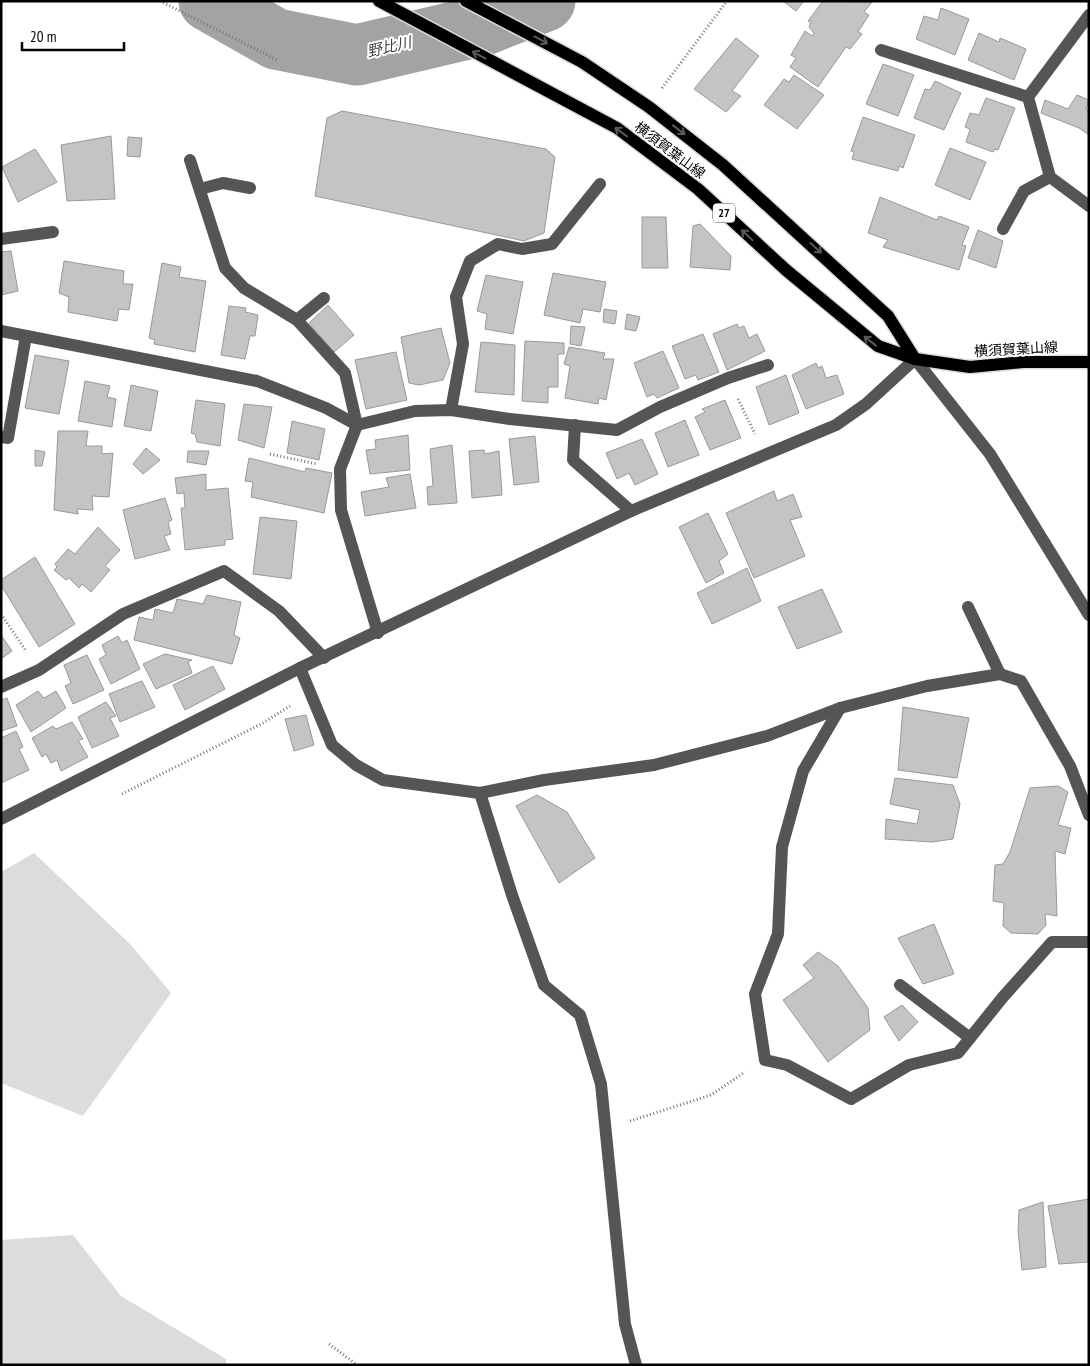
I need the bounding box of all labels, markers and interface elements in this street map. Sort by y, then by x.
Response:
scale bar [22,20,125,52]
text: 20 m [30,27,56,46]
water label: 野比川 [365,32,415,61]
one-way arrow [533,35,548,45]
one-way arrow [472,50,487,60]
street label: 横須賀葉山線 [631,118,709,182]
one-way arrow [672,125,685,136]
one-way arrow [615,127,629,137]
road number: 27 [713,204,735,222]
one-way arrow [741,229,754,241]
one-way arrow [809,242,822,253]
one-way arrow [864,335,877,346]
street label: 横須賀葉山線 [974,338,1058,360]

